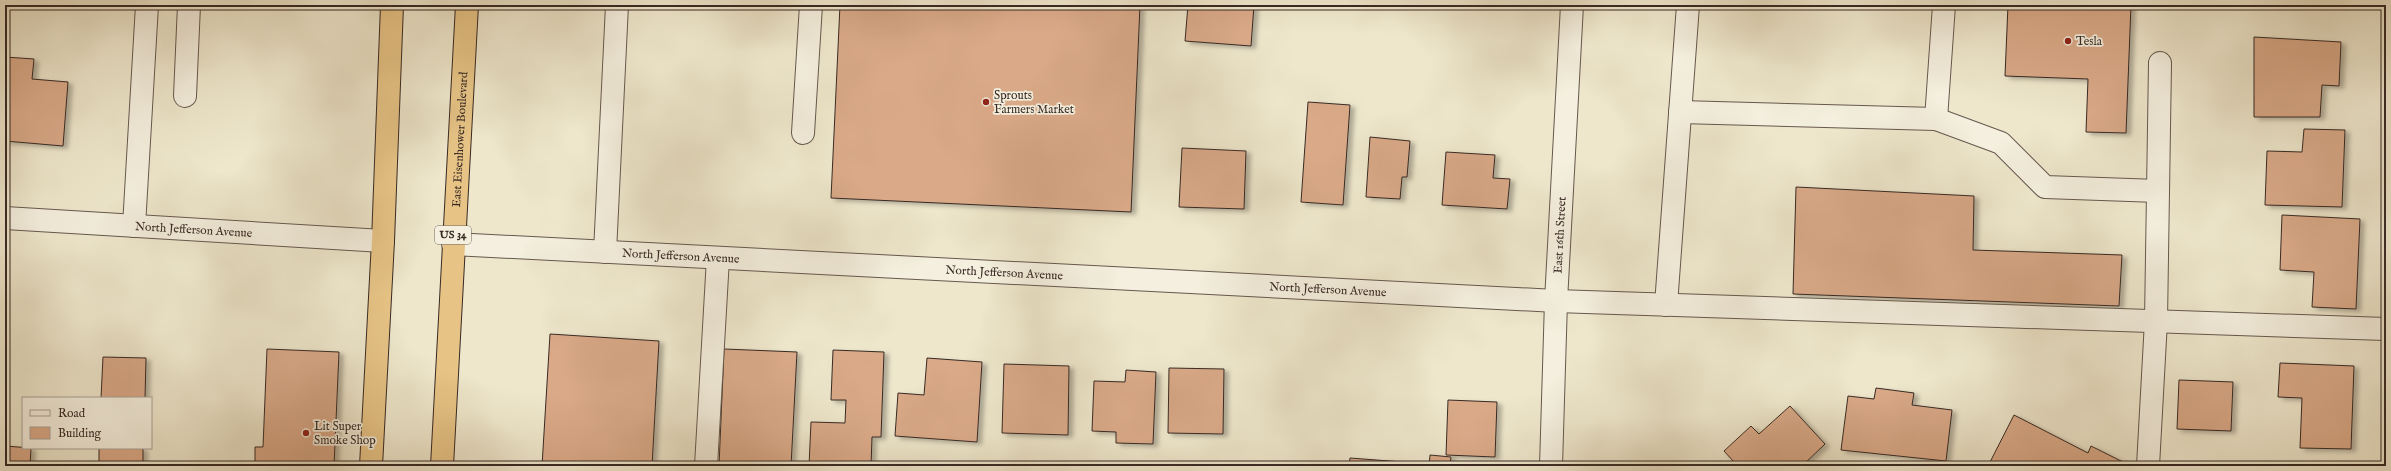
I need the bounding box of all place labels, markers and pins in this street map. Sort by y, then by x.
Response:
place label: Tesla [2076,34,2103,49]
marker: Tesla [2063,36,2073,46]
place label: Sprouts Farmers Market [994,88,1074,117]
marker: Sprouts Farmers Market [981,97,991,107]
place label: Lit Super Smoke Shop [314,419,376,449]
marker: Lit Super Smoke Shop [301,428,311,438]

